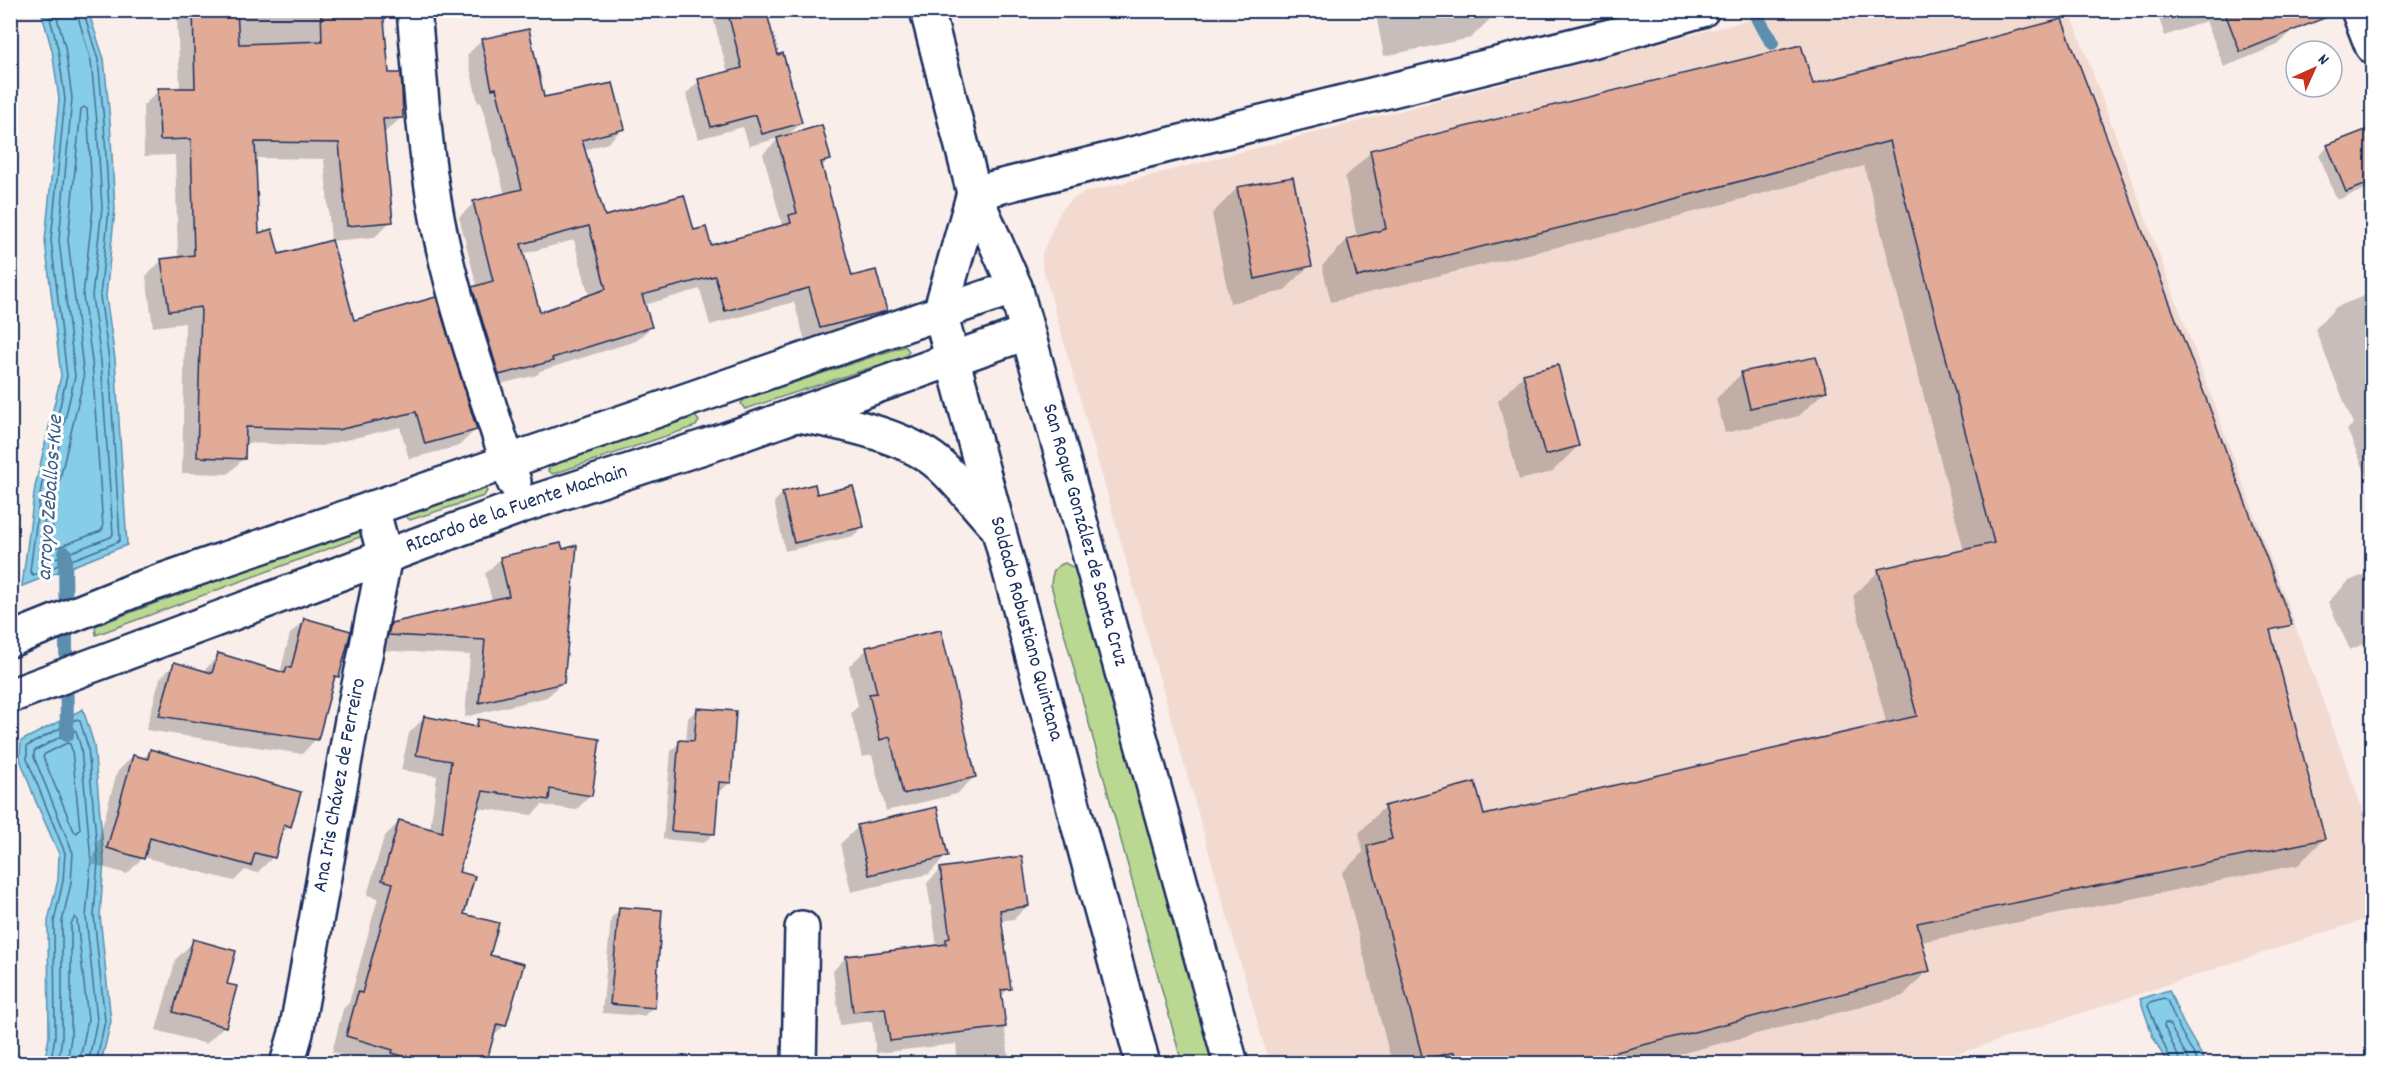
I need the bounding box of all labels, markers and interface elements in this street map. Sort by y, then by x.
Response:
north arrow [2284,39,2344,99]
text: N [2312,49,2334,71]
street label: San Roque González de Santa Cruz [1033,400,1135,670]
water label: arroyo Zeballos-Kue [30,413,72,582]
street label: RIcardo de la Fuente Machain [402,457,632,563]
street label: Soldado Robustiano Quintana [981,513,1070,746]
street label: Ana Iris Chávez de Ferreiro [306,675,375,895]

